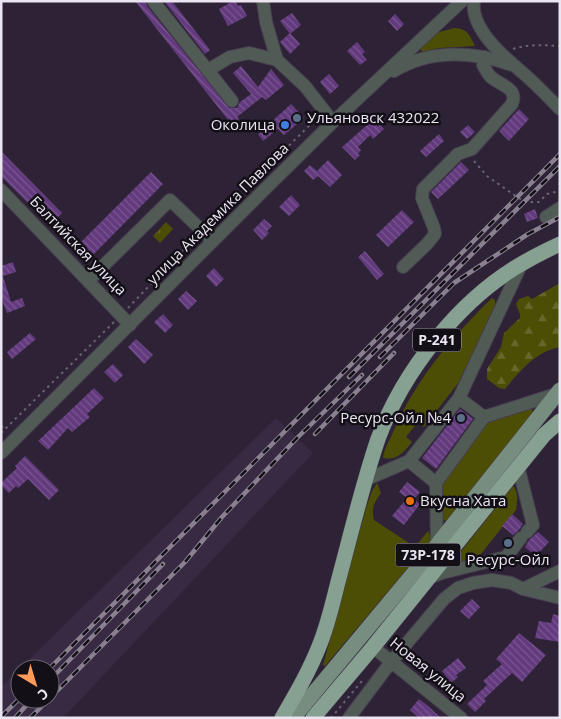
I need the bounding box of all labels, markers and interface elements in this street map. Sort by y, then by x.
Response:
place label: Ульяновск 432022 [307,107,439,127]
marker: Ульяновск 432022 [291,112,303,124]
place label: Околица [211,114,275,134]
marker: Околица [279,119,291,131]
street label: улица Академика Павлова [142,138,293,289]
street label: Балтийская улица [26,191,131,299]
road number: Р-241 [413,328,461,352]
place label: Ресурс-Ойл №4 [340,407,451,427]
marker: Ресурс-Ойл №4 [455,412,467,424]
place label: Вкусна Хата [420,490,506,510]
marker: Вкусна Хата [404,495,416,507]
marker: Ресурс-Ойл [502,537,514,549]
road number: 73Р-178 [396,544,460,566]
place label: Ресурс-Ойл [466,549,550,569]
street label: Новая улица [386,632,471,706]
north arrow [10,659,60,709]
text: С [34,684,53,705]

